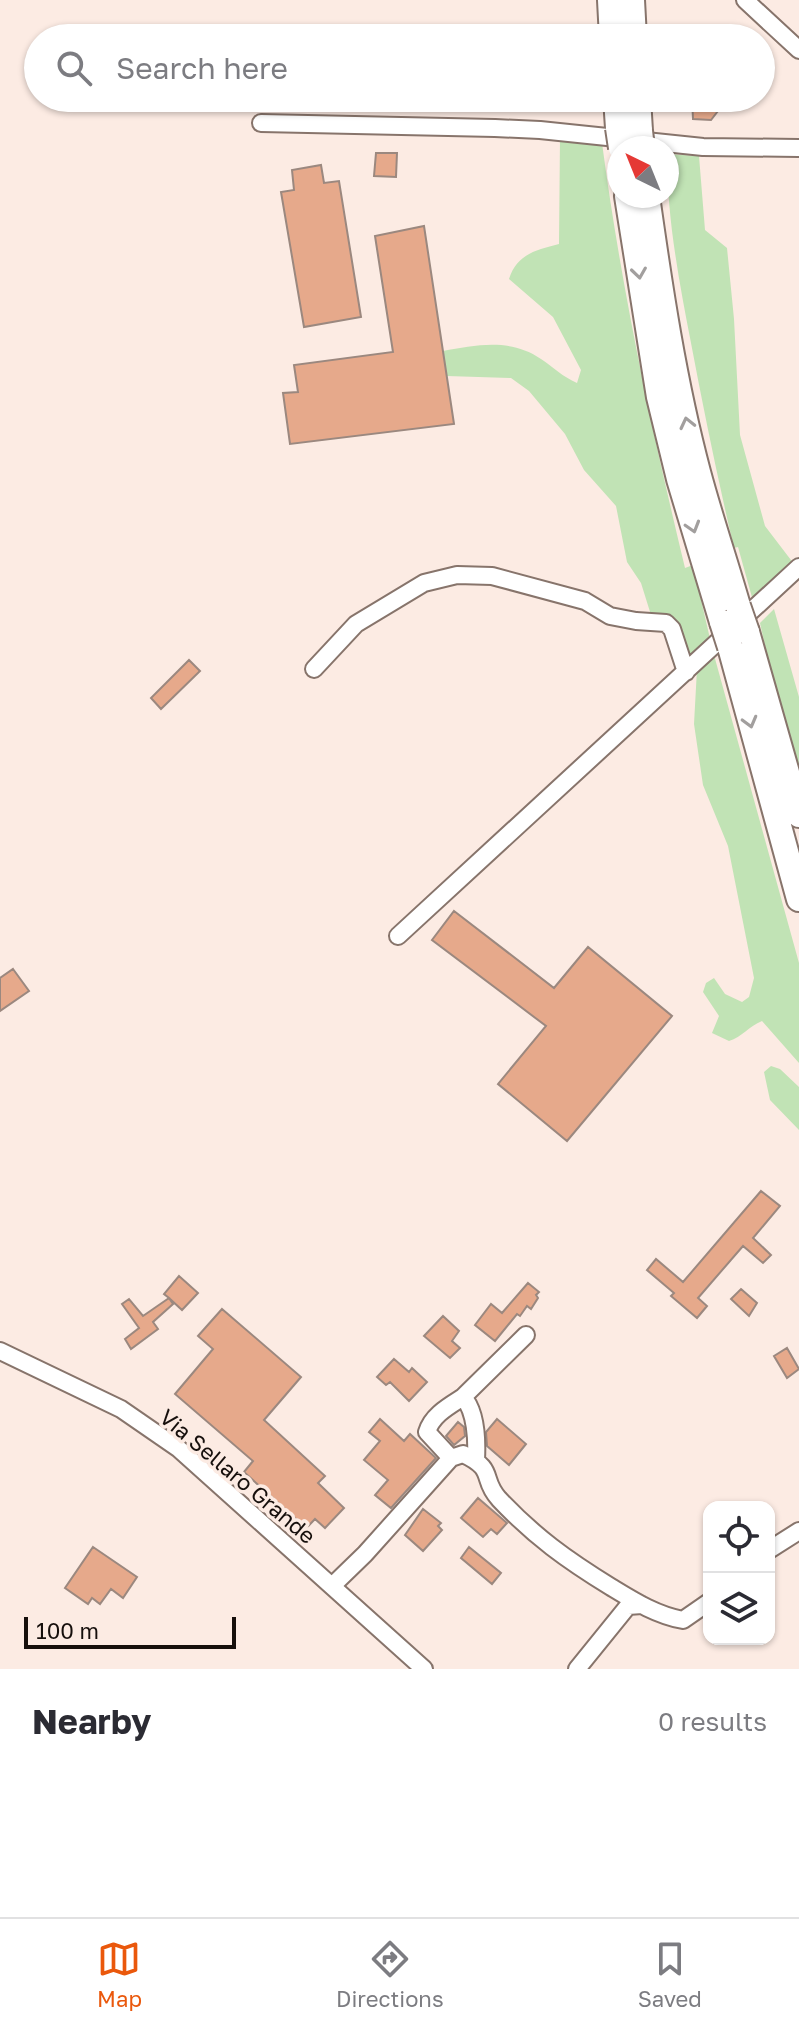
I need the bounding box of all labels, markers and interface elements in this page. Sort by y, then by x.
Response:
search box [24,24,775,112]
icon: search [52,46,96,90]
text: Search here [116,50,288,86]
north arrow [607,136,679,208]
one-way arrow [630,266,647,280]
one-way arrow [679,417,696,431]
one-way arrow [684,520,700,533]
one-way arrow [741,715,758,729]
street label: Via Sellaro Grande [155,1403,321,1549]
map controls [703,1501,775,1645]
button: locate [703,1501,775,1573]
button: layers [703,1573,775,1645]
scale bar [24,1613,236,1649]
text: 100 m [36,1617,99,1644]
text: Nearby [32,1701,152,1741]
text: 0 results [658,1706,767,1737]
tab: Map [97,1937,142,2012]
tab: Directions [336,1937,444,2012]
tab: Saved [638,1937,702,2012]

